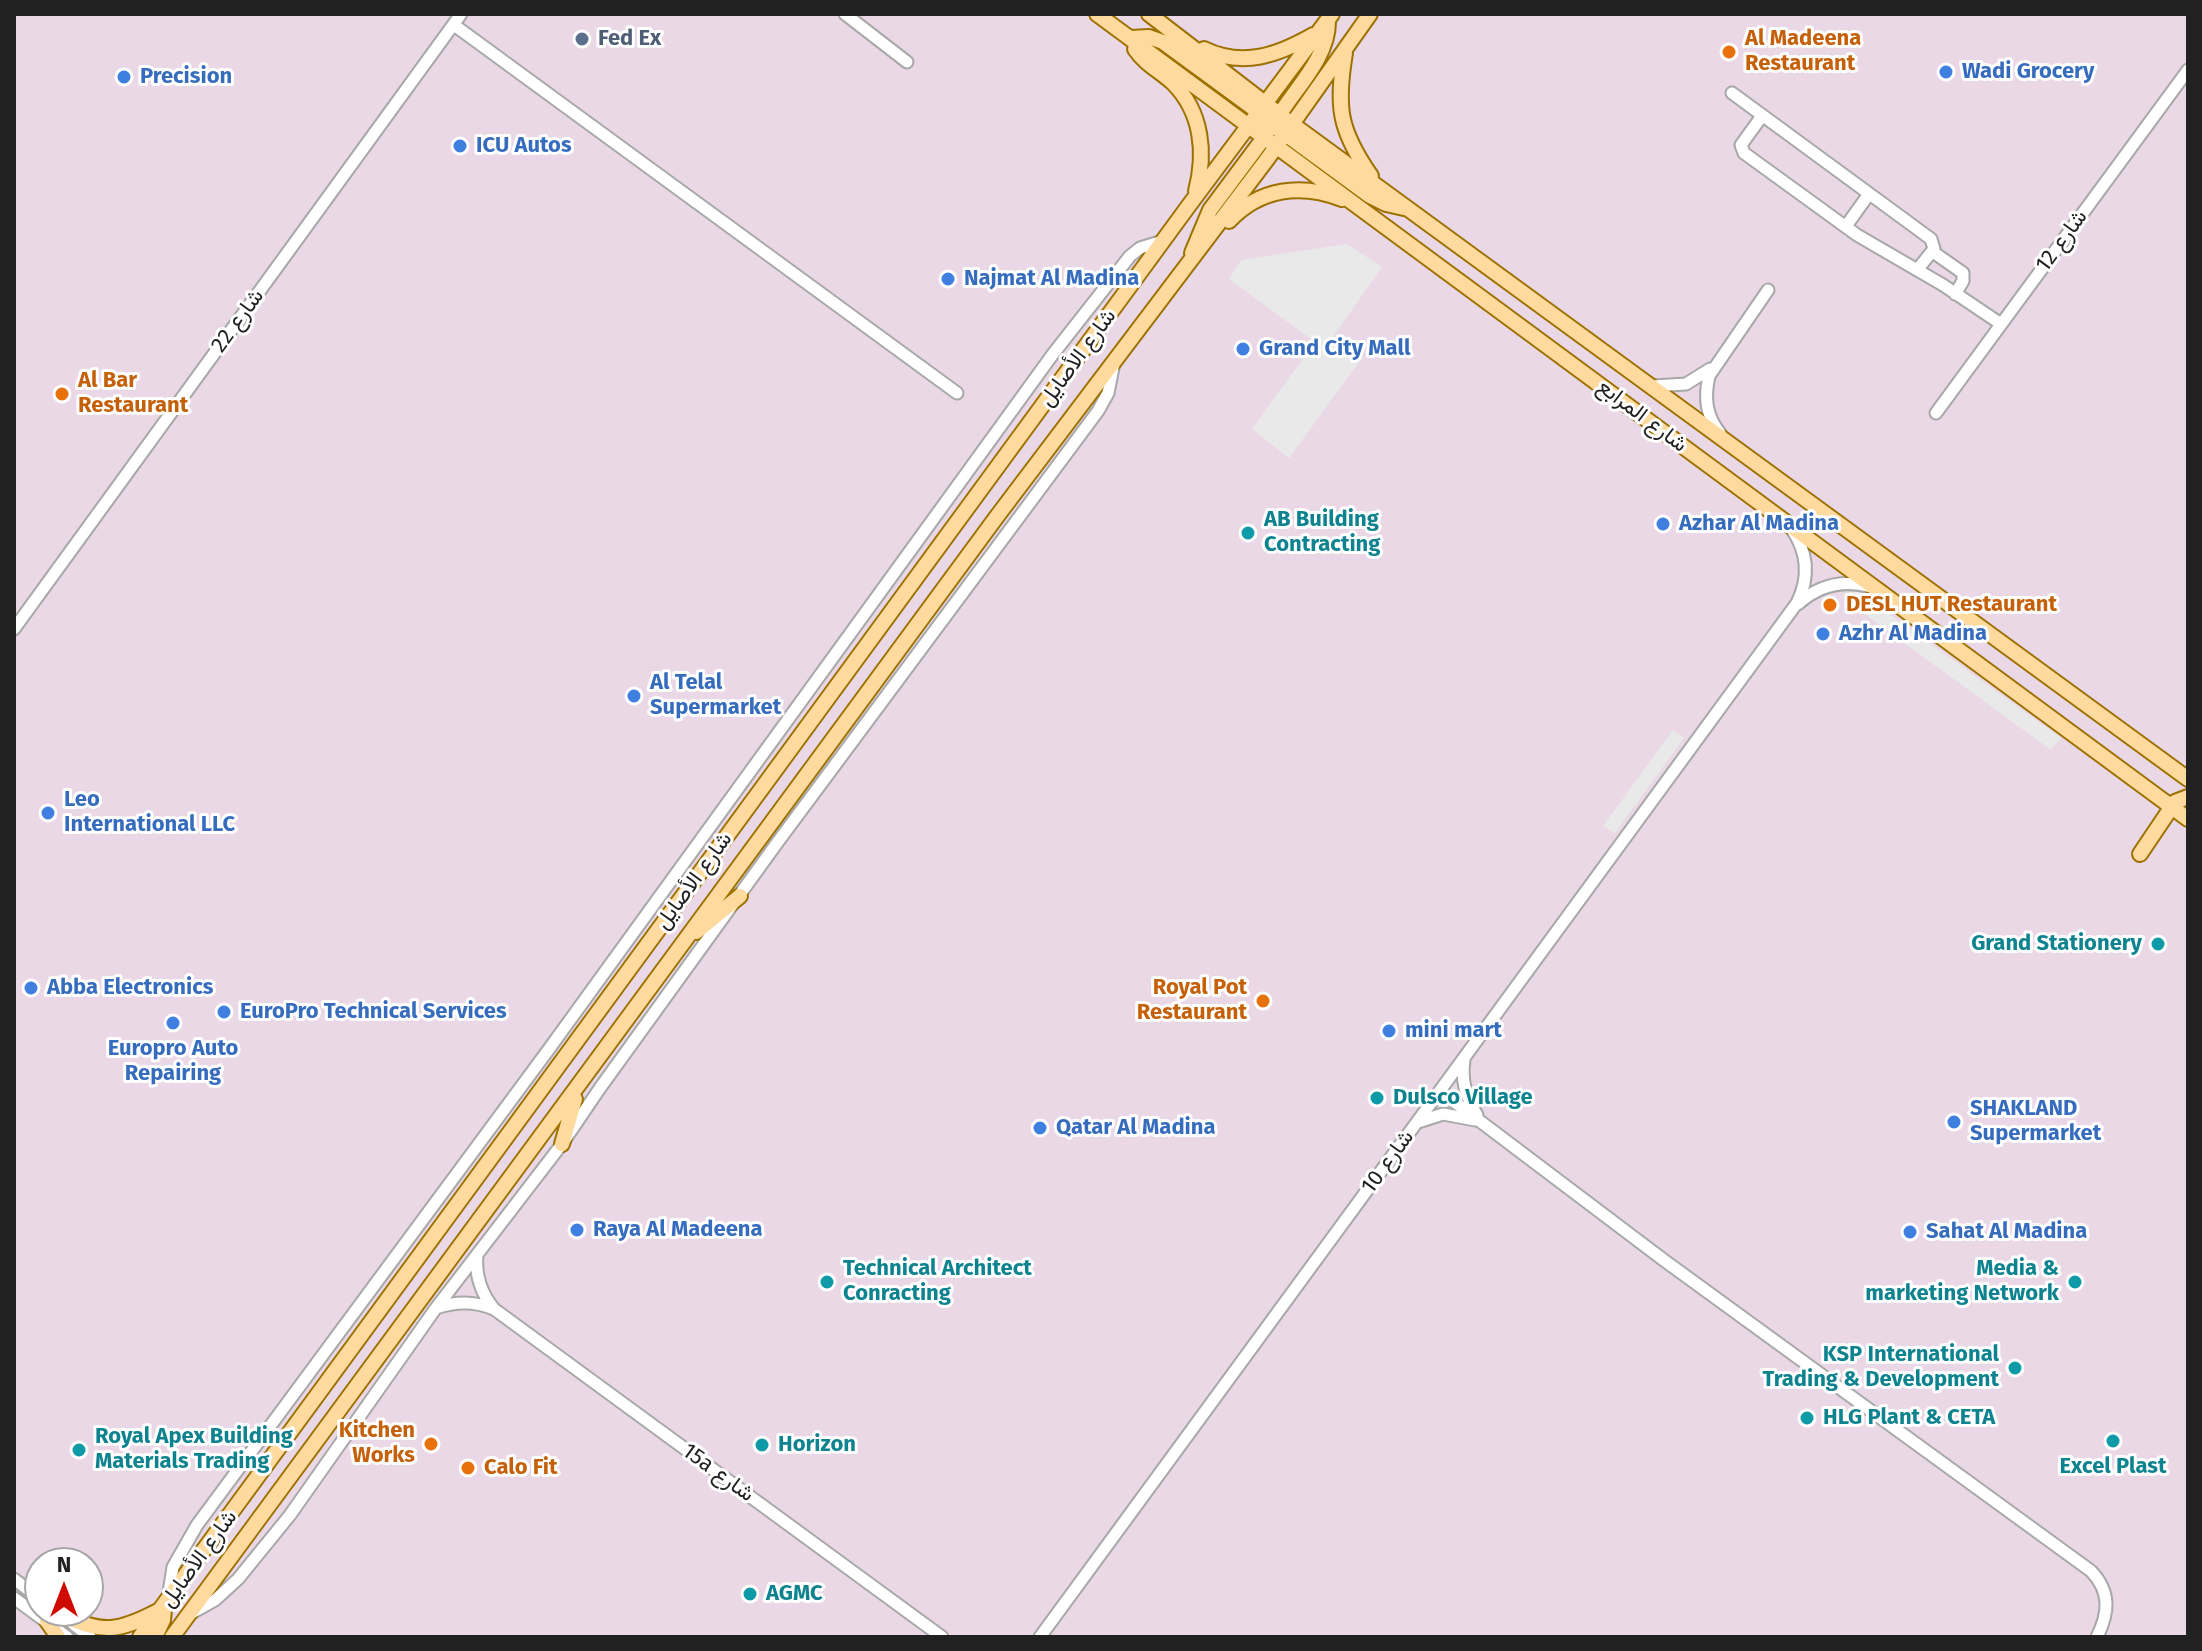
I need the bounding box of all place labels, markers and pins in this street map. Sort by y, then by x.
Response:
place label: Fed Ex [598,26,661,52]
place label: Al Madeena Restaurant [1745,26,1861,78]
marker: Fed Ex [573,30,591,48]
marker: Al Madeena Restaurant [1720,43,1738,61]
place label: Wadi Grocery [1962,59,2094,85]
marker: Wadi Grocery [1937,63,1955,81]
place label: Precision [140,64,232,90]
marker: Precision [115,68,133,86]
place label: ICU Autos [476,133,572,159]
marker: ICU Autos [451,137,469,155]
place label: Najmat Al Madina [964,266,1139,292]
marker: Najmat Al Madina [939,270,957,288]
place label: Grand City Mall [1259,336,1410,362]
marker: Grand City Mall [1234,340,1252,358]
place label: Al Bar Restaurant [78,368,188,420]
marker: Al Bar Restaurant [53,385,71,403]
place label: AB Building Contracting [1264,507,1380,558]
place label: Azhar Al Madina [1679,511,1839,537]
marker: Azhar Al Madina [1654,515,1672,533]
marker: AB Building Contracting [1239,524,1257,542]
place label: DESL HUT Restaurant [1846,592,2057,618]
marker: DESL HUT Restaurant [1821,596,1839,614]
place label: Azhr Al Madina [1839,621,1987,647]
marker: Azhr Al Madina [1814,625,1832,643]
place label: Al Telal Supermarket [650,670,781,722]
marker: Al Telal Supermarket [625,687,643,705]
place label: Leo International LLC [64,787,235,838]
marker: Leo International LLC [39,804,57,822]
place label: Grand Stationery [1971,931,2142,957]
marker: Grand Stationery [2149,935,2167,953]
place label: Abba Electronics [47,975,213,1001]
place label: Royal Pot Restaurant [1137,975,1247,1026]
marker: Abba Electronics [22,979,40,997]
marker: Royal Pot Restaurant [1254,992,1272,1010]
place label: EuroPro Technical Services [240,999,507,1025]
marker: EuroPro Technical Services [215,1003,233,1021]
marker: Europro Auto Repairing [164,1014,182,1032]
place label: mini mart [1405,1018,1502,1044]
marker: mini mart [1380,1022,1398,1040]
place label: Europro Auto Repairing [108,1036,238,1088]
place label: Dulsco Village [1393,1085,1533,1111]
marker: Dulsco Village [1368,1089,1386,1107]
place label: SHAKLAND Supermarket [1970,1096,2101,1148]
marker: SHAKLAND Supermarket [1945,1113,1963,1131]
place label: Qatar Al Madina [1056,1115,1216,1141]
marker: Qatar Al Madina [1031,1119,1049,1137]
place label: Raya Al Madeena [593,1217,763,1243]
place label: Sahat Al Madina [1926,1219,2087,1245]
marker: Raya Al Madeena [568,1221,586,1239]
marker: Sahat Al Madina [1901,1223,1919,1241]
place label: Technical Architect Conracting [843,1256,1032,1308]
place label: Media & marketing Network [1865,1256,2059,1308]
marker: Technical Architect Conracting [818,1273,836,1291]
marker: Media & marketing Network [2066,1273,2084,1291]
place label: KSP International Trading & Development [1762,1342,1999,1394]
marker: KSP International Trading & Development [2006,1359,2024,1377]
place label: HLG Plant & CETA [1823,1405,1995,1431]
marker: HLG Plant & CETA [1798,1409,1816,1427]
place label: Kitchen Works [339,1418,415,1470]
place label: Royal Apex Building Materials Trading [95,1424,293,1476]
place label: Horizon [778,1432,856,1458]
marker: Excel Plast [2104,1432,2122,1450]
marker: Kitchen Works [422,1435,440,1453]
marker: Horizon [753,1436,771,1454]
marker: Royal Apex Building Materials Trading [70,1441,88,1459]
place label: Excel Plast [2060,1454,2166,1480]
place label: Calo Fit [484,1455,558,1481]
marker: Calo Fit [459,1459,477,1477]
place label: AGMC [766,1581,823,1607]
marker: AGMC [741,1585,759,1603]

